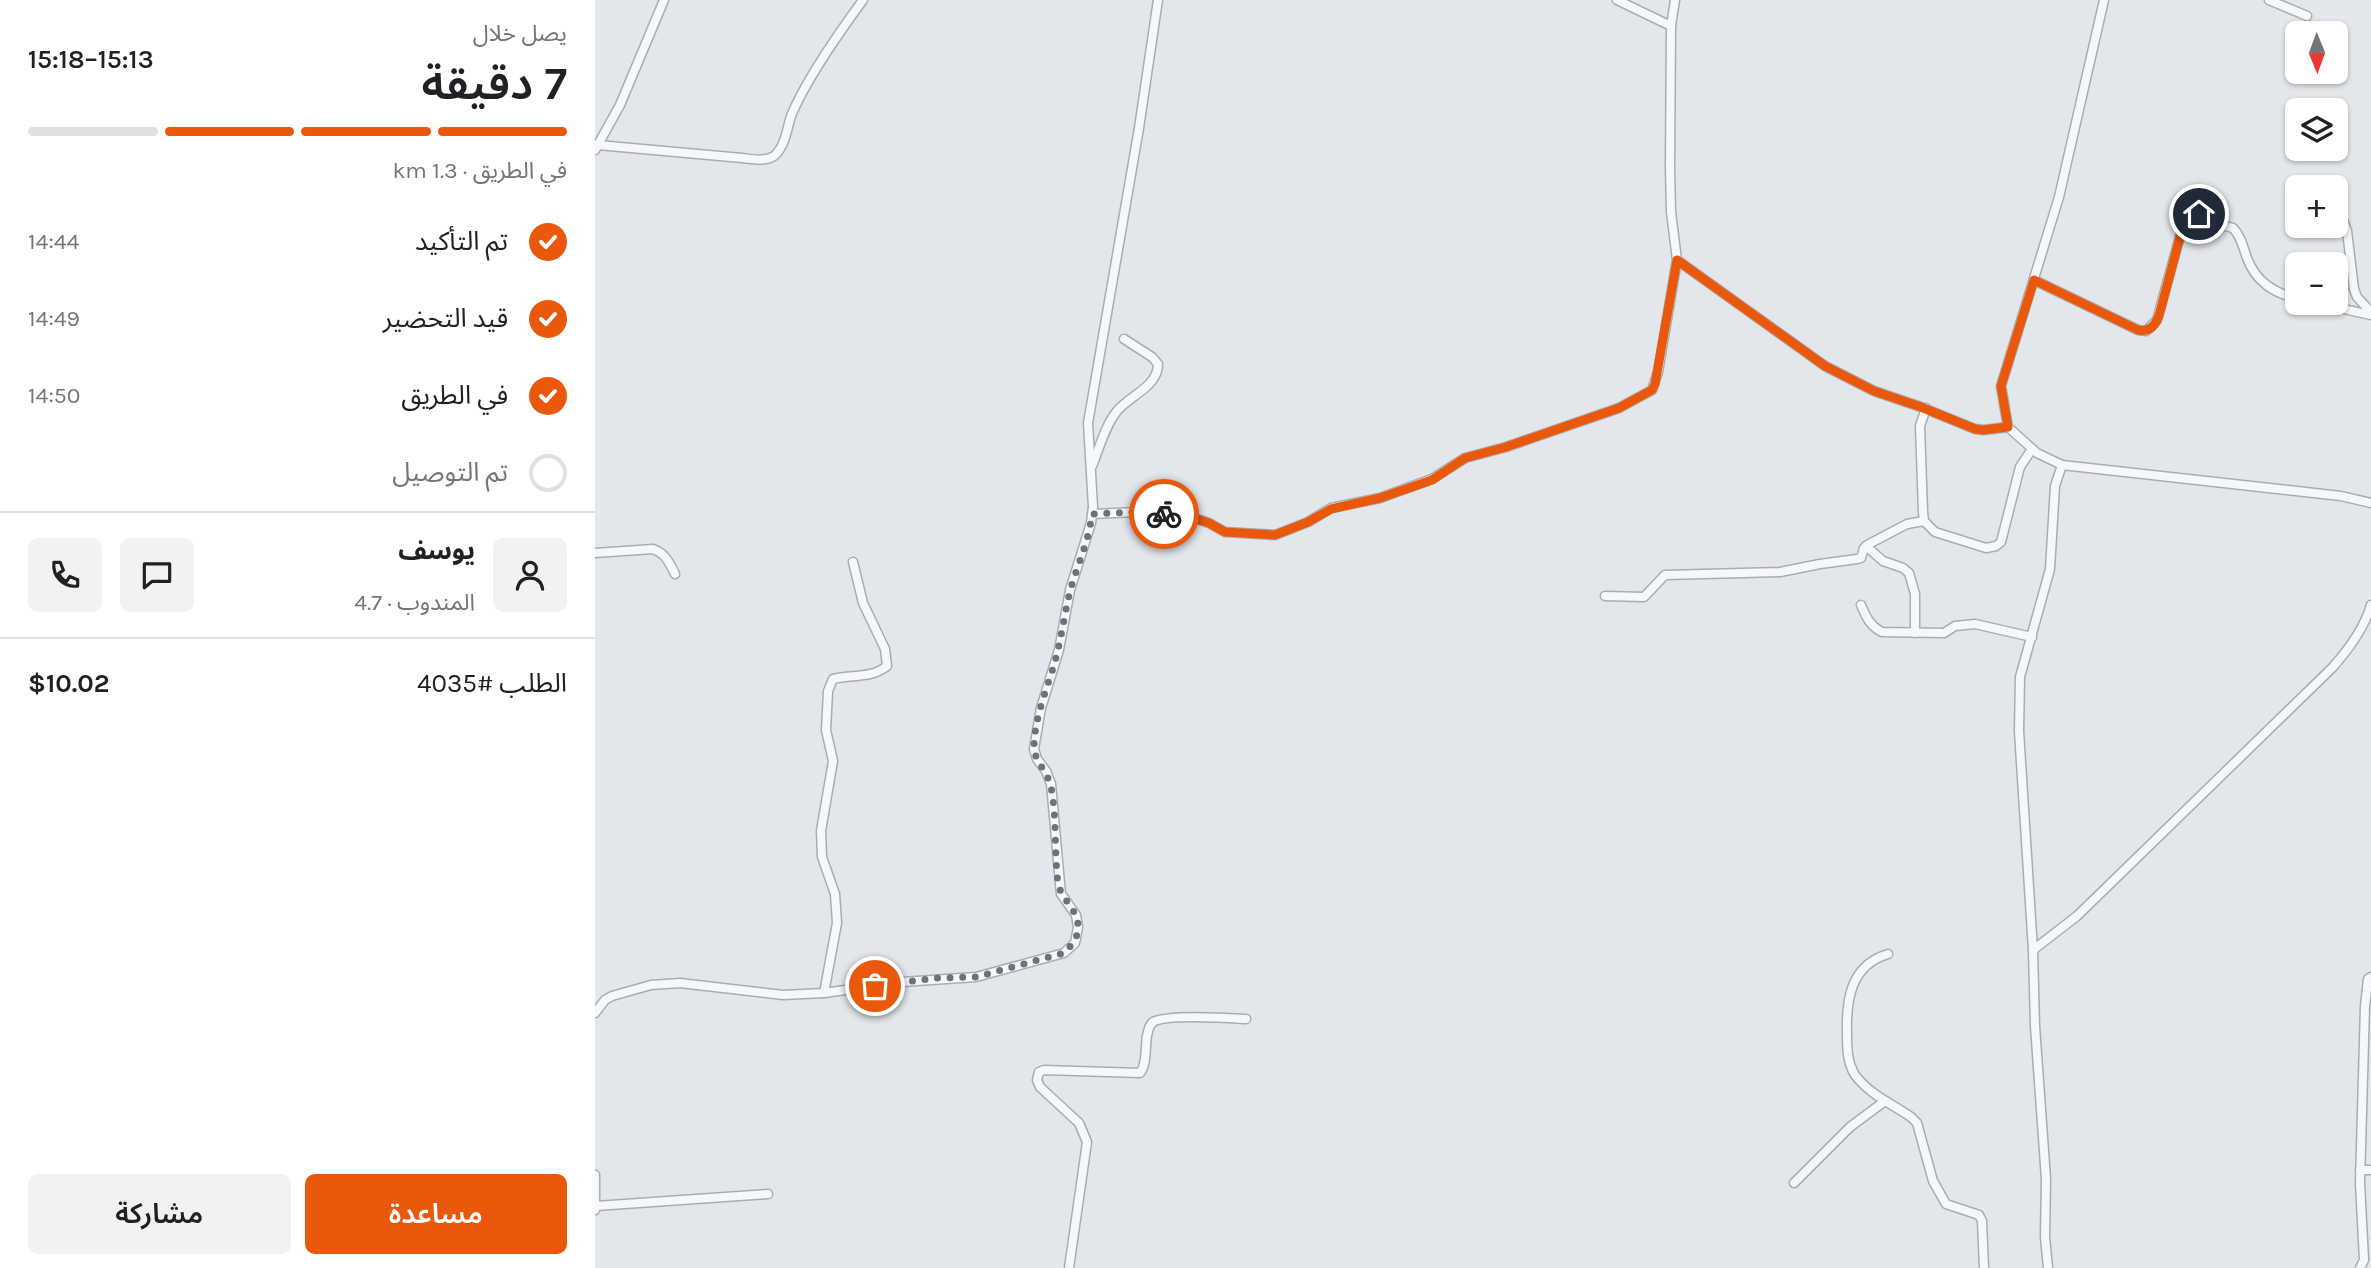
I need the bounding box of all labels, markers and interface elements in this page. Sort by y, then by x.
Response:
text: يصل خلال [473,20,567,47]
north arrow [2285,21,2349,84]
map controls [2285,21,2348,315]
text: 15:13–15:18 [28,44,154,75]
text: 7 دقيقة [421,57,567,111]
button: layers [2285,98,2348,161]
text: في الطريق · 1.3 km [392,157,567,184]
button: + [2285,175,2348,238]
pin [2169,184,2229,244]
icon: home [2180,195,2218,233]
icon: check [529,223,567,261]
text: تم التأكيد [415,226,508,257]
text: 14:44 [28,228,79,255]
button: − [2285,252,2348,315]
icon: check [529,300,567,338]
text: قيد التحضير [383,303,508,334]
text: 14:49 [28,305,80,332]
icon: check [529,377,567,415]
text: في الطريق [401,380,508,411]
text: 14:50 [28,382,80,409]
text: تم التوصيل [392,457,508,488]
courier [1129,479,1199,549]
icon: bike [1145,495,1183,533]
text: يوسف [398,535,475,566]
button: phone [28,538,102,612]
button: chat [120,538,194,612]
button: person [493,538,567,612]
text: المندوب · 4.7 [354,589,475,616]
text: $10.02 [28,668,109,699]
text: الطلب #4035 [417,668,567,699]
pin [845,956,905,1016]
icon: bag [856,967,894,1005]
button: مشاركة [28,1174,291,1254]
button: مساعدة [305,1174,567,1254]

